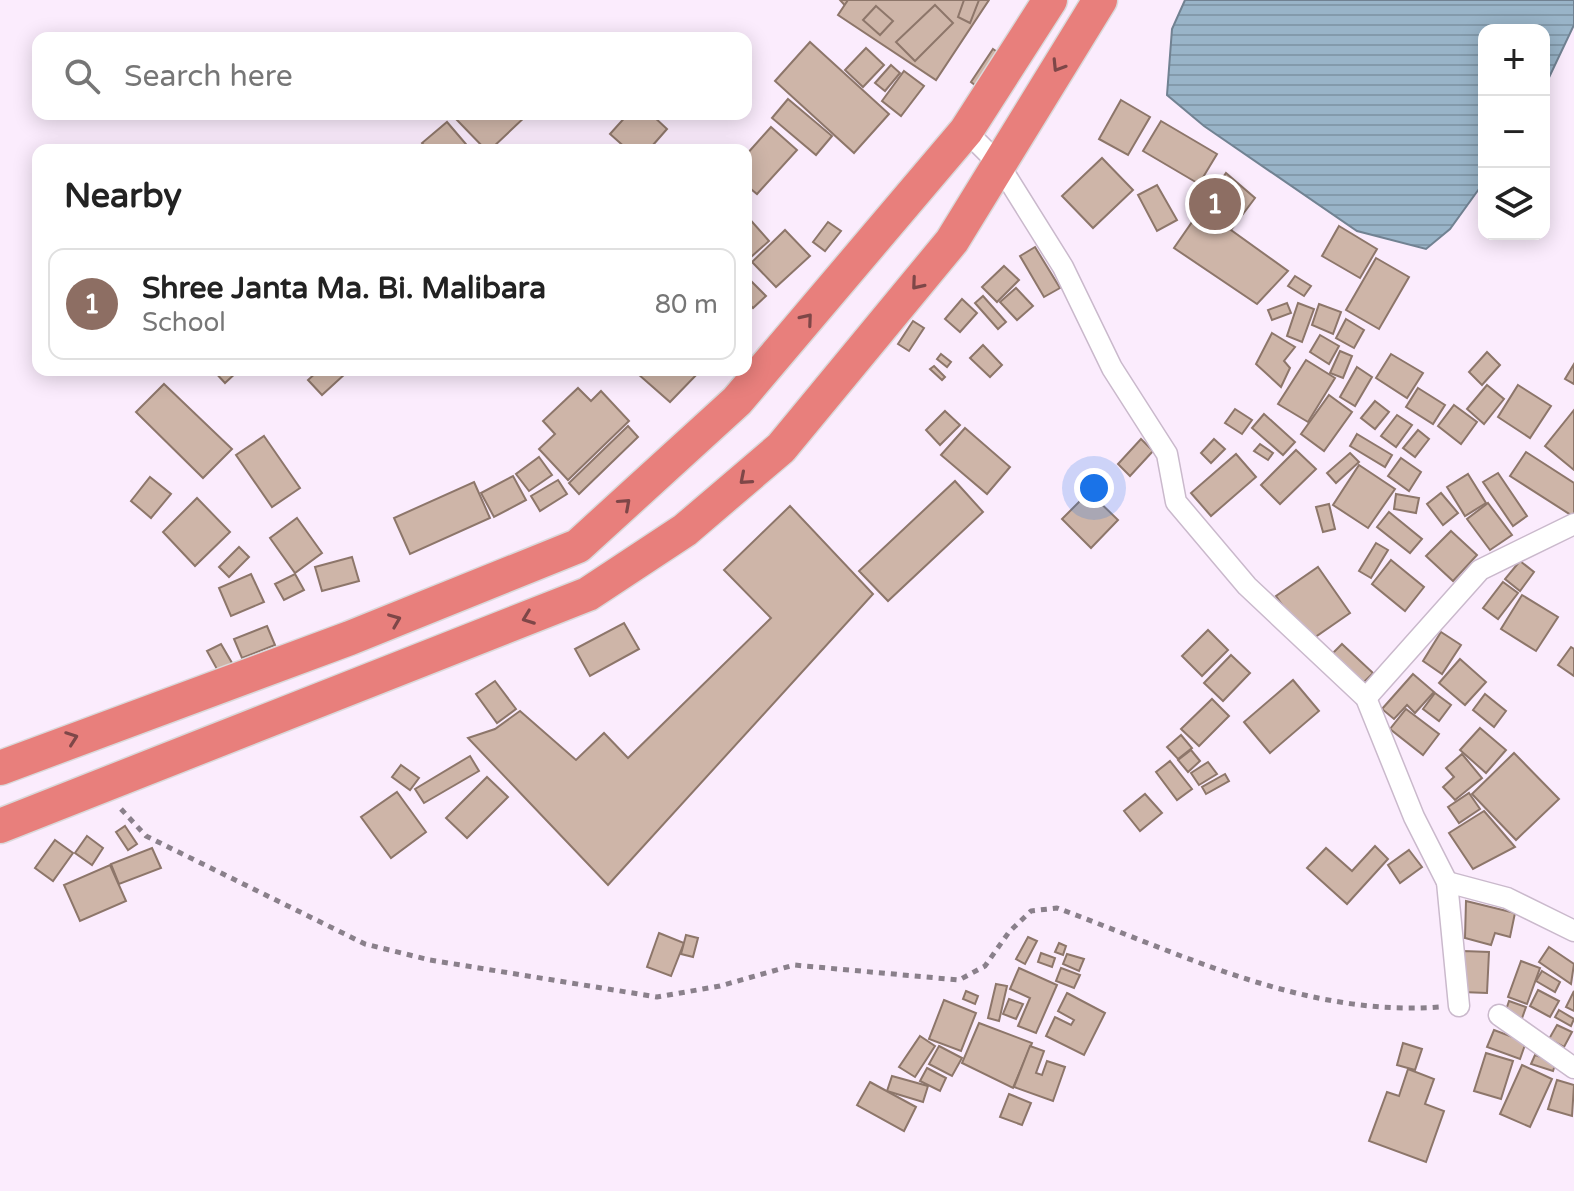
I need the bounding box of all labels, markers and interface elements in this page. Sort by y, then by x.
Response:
map controls [1478,24,1550,240]
button: + [1478,24,1550,96]
search box [32,32,752,120]
icon: search [60,54,104,98]
one-way arrow [1053,57,1068,72]
text: Search here [124,58,293,95]
button: − [1478,96,1550,168]
button: layers [1478,168,1550,240]
pin: 1 [1189,174,1241,234]
text: Nearby [64,176,182,217]
text: Shree Janta Ma. Bi. Malibara [142,270,546,307]
one-way arrow [912,274,927,289]
text: 1 [84,289,100,320]
text: 80 m [655,289,718,320]
text: School [142,307,226,338]
one-way arrow [797,314,812,329]
your location [1074,468,1114,508]
one-way arrow [740,469,755,483]
one-way arrow [615,500,630,514]
one-way arrow [522,608,536,625]
one-way arrow [387,613,401,630]
one-way arrow [64,732,78,748]

